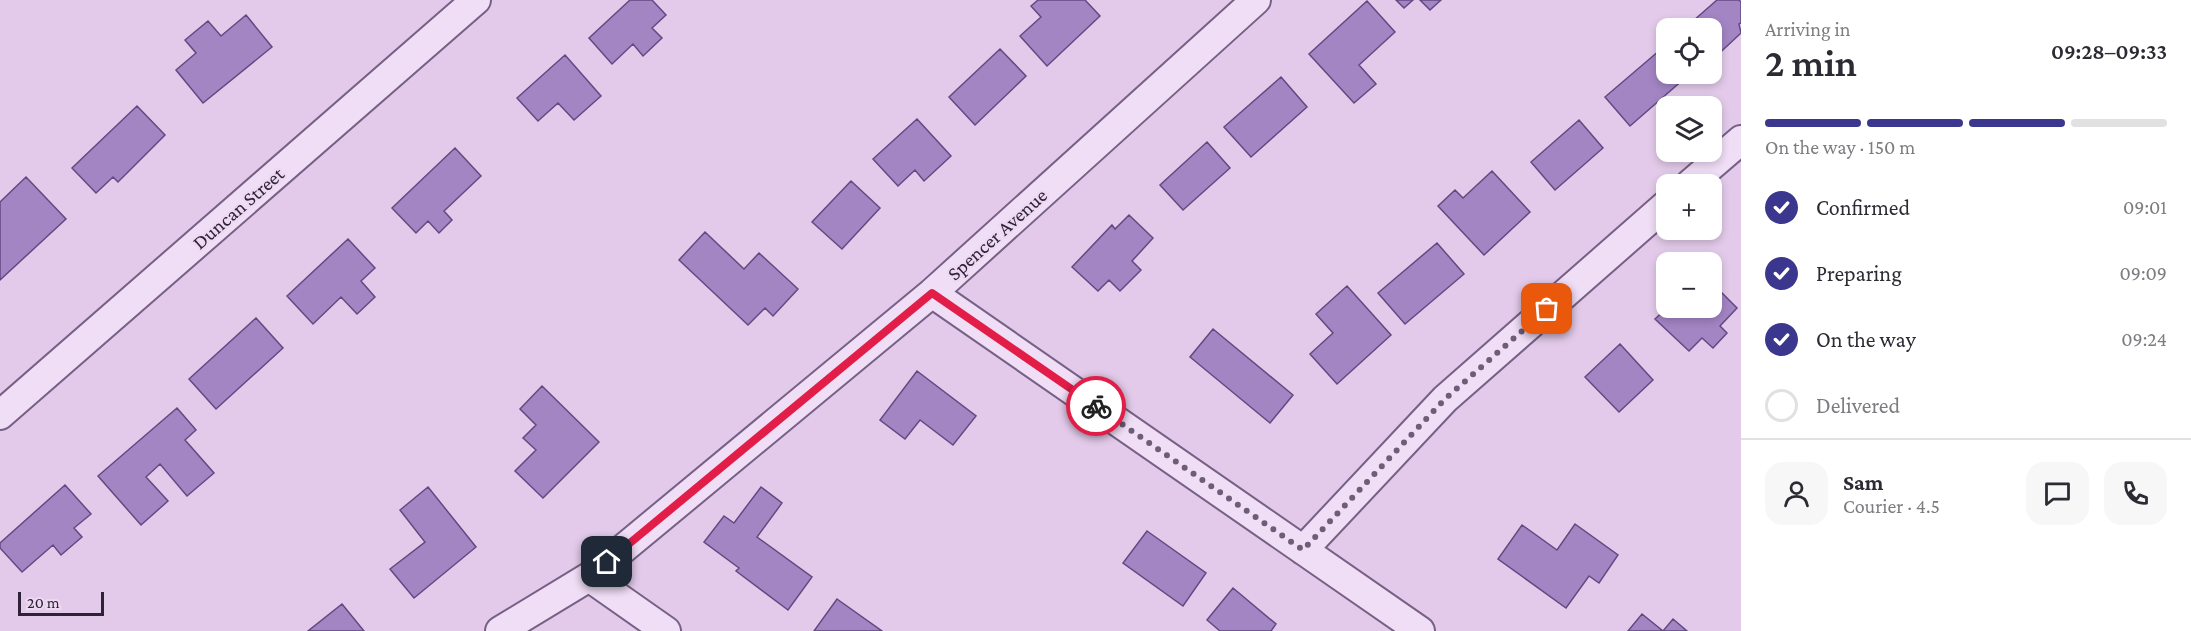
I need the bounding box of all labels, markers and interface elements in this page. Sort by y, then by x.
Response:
map controls [1656,18,1722,318]
button: locate [1656,18,1722,84]
text: Arriving in [1765,18,1850,40]
text: 09:28–09:33 [2051,39,2167,64]
text: 2 min [1765,41,1857,84]
button: layers [1656,96,1722,162]
text: On the way · 150 m [1765,136,1915,158]
street label: Duncan Street [188,162,288,254]
button: + [1656,174,1722,240]
street label: Spencer Avenue [943,183,1052,285]
icon: check [1765,191,1798,224]
text: Confirmed [1816,195,1910,220]
text: 09:01 [2123,196,2167,218]
button: − [1656,252,1722,318]
icon: check [1765,257,1798,290]
text: Preparing [1816,261,1902,286]
text: 09:09 [2120,262,2167,284]
pin [1521,283,1572,334]
icon: bag [1530,292,1563,325]
icon: check [1765,323,1798,356]
text: On the way [1816,327,1916,352]
text: 09:24 [2121,328,2167,350]
courier [1066,376,1126,436]
icon: bike [1080,390,1113,423]
text: Delivered [1816,393,1900,418]
button: person [1765,462,1828,525]
button: chat [2026,462,2089,525]
button: phone [2104,462,2167,525]
text: Sam [1843,470,1883,495]
text: Courier · 4.5 [1843,495,1940,517]
pin [581,536,632,587]
icon: home [590,545,623,578]
scale bar [18,589,104,616]
text: 20 m [27,594,60,611]

